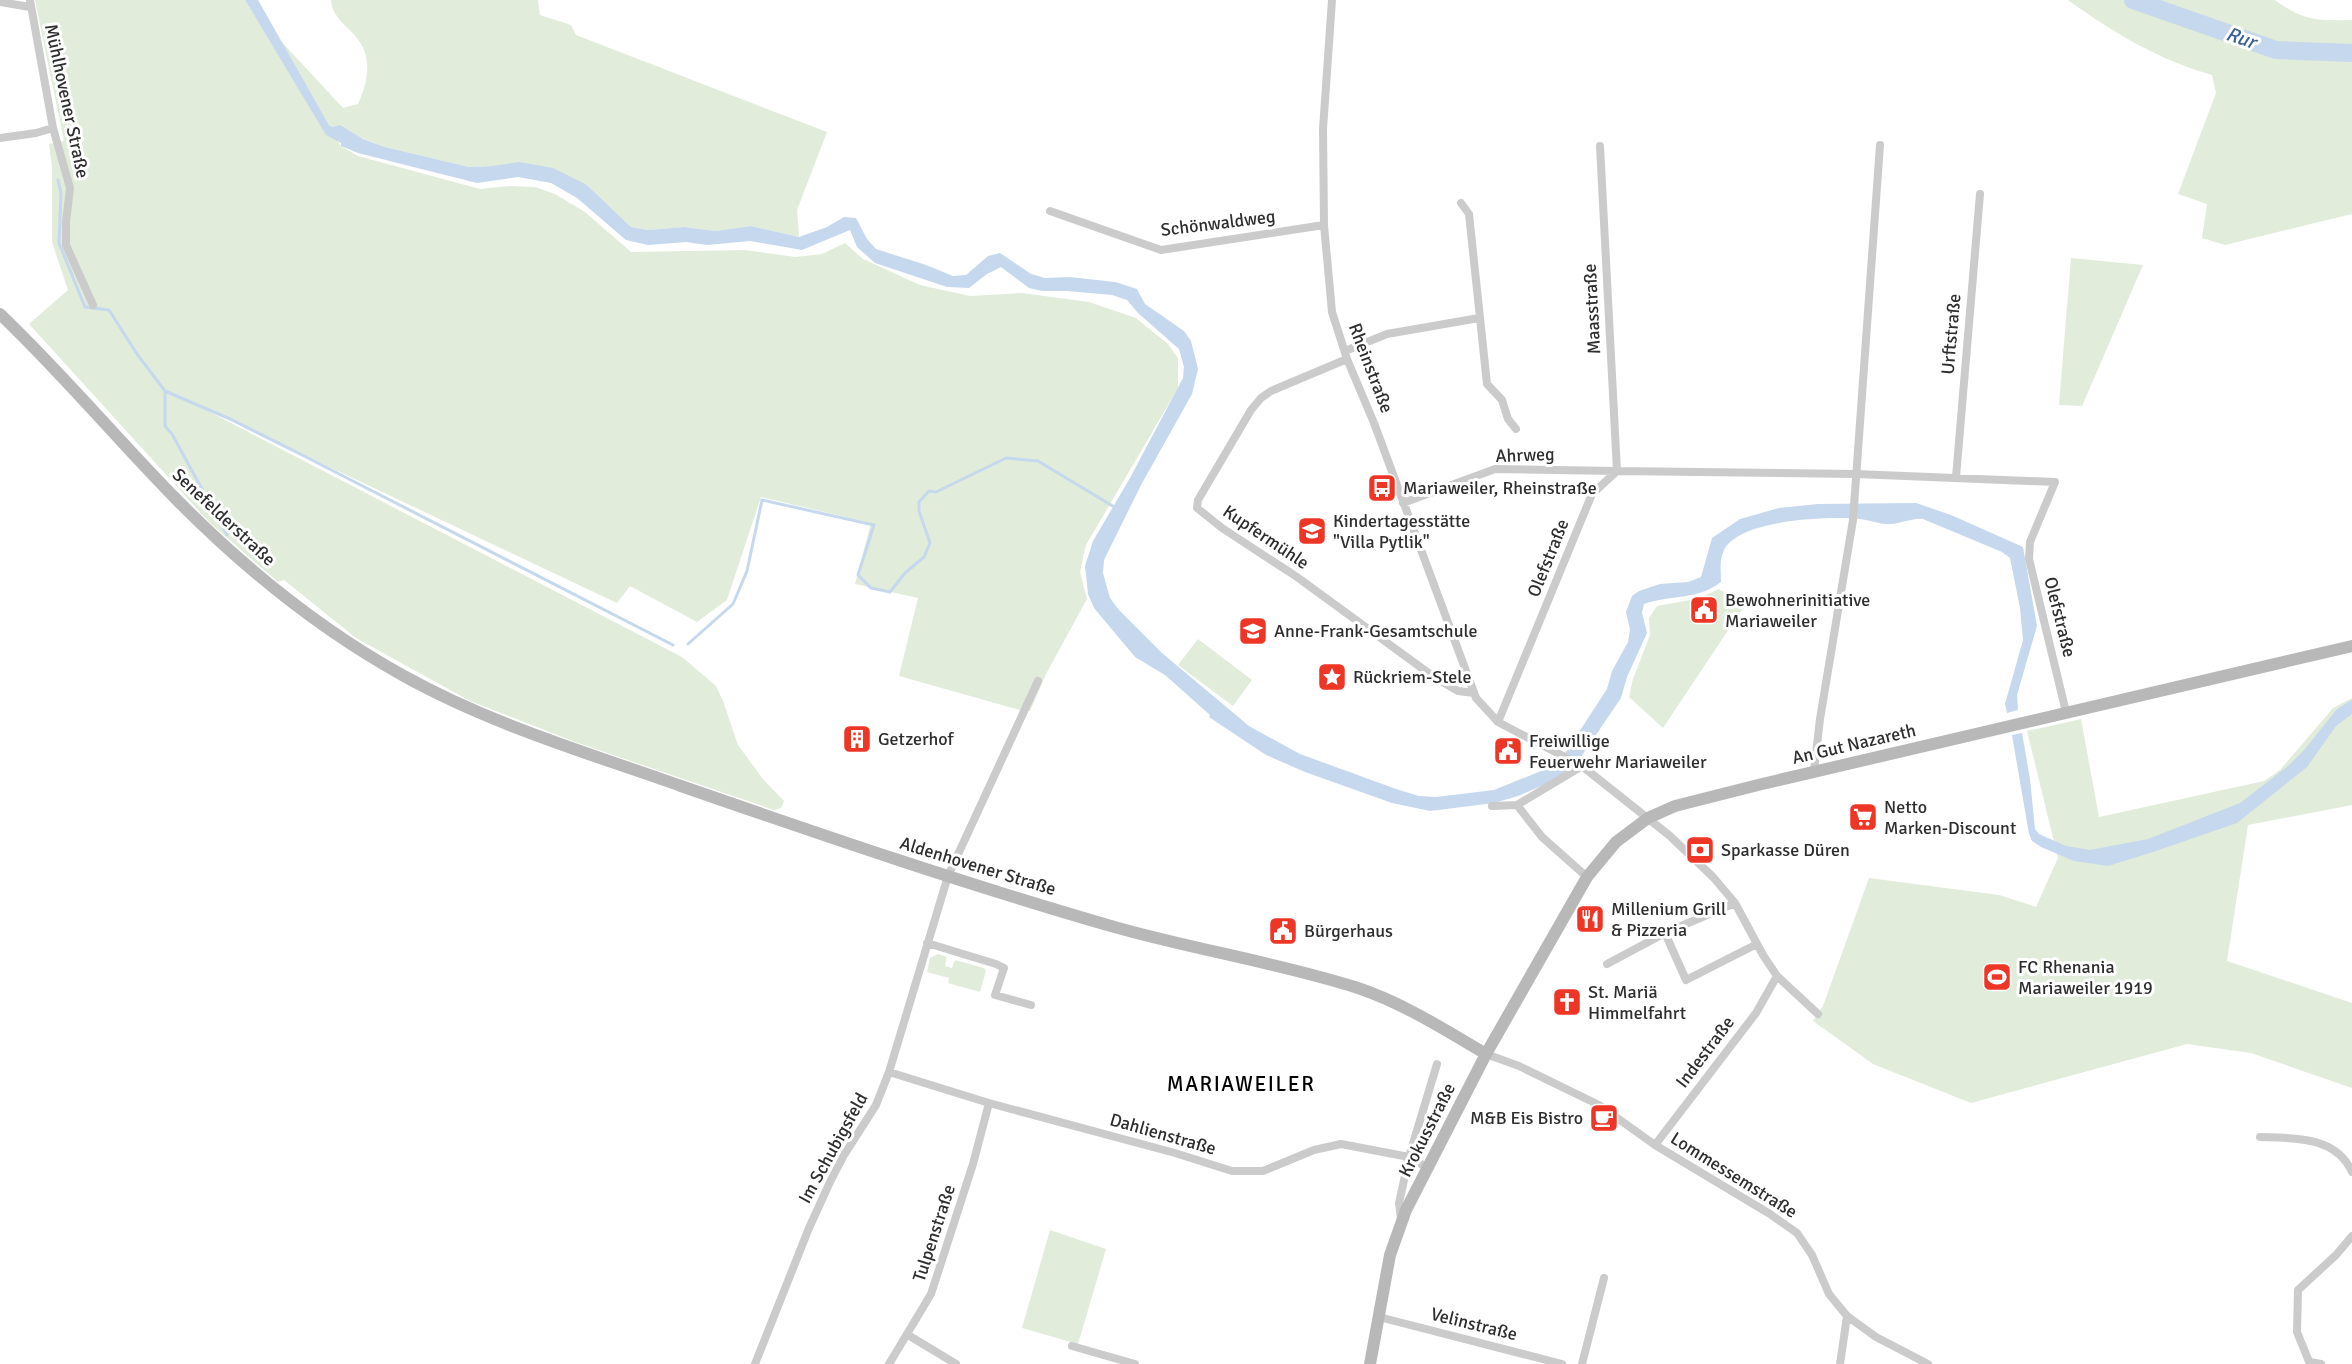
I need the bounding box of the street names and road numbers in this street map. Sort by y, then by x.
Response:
street label: Mühlhovener Straße [40,22,94,180]
street label: Schönwaldweg [1160,205,1276,241]
street label: Maasstraße [1579,263,1605,355]
street label: Urftstraße [1937,293,1965,375]
street label: Rheinstraße [1344,320,1398,416]
street label: Ahrweg [1495,443,1555,467]
street label: Senefelderstraße [168,464,280,570]
street label: Kupfermühle [1219,500,1313,574]
street label: Olefstraße [1522,516,1574,600]
street label: Olefstraße [2039,575,2081,659]
street label: An Gut Nazareth [1790,719,1918,769]
street label: Aldenhovener Straße [897,832,1059,900]
street label: Indestraße [1671,1012,1739,1092]
street label: Krokusstraße [1394,1079,1460,1181]
street label: Im Schubigsfeld [794,1089,872,1207]
street label: Dahlienstraße [1107,1108,1219,1160]
street label: Lommessemstraße [1667,1127,1801,1223]
street label: Tulpenstraße [908,1182,960,1284]
street label: Velinstraße [1428,1303,1520,1345]

